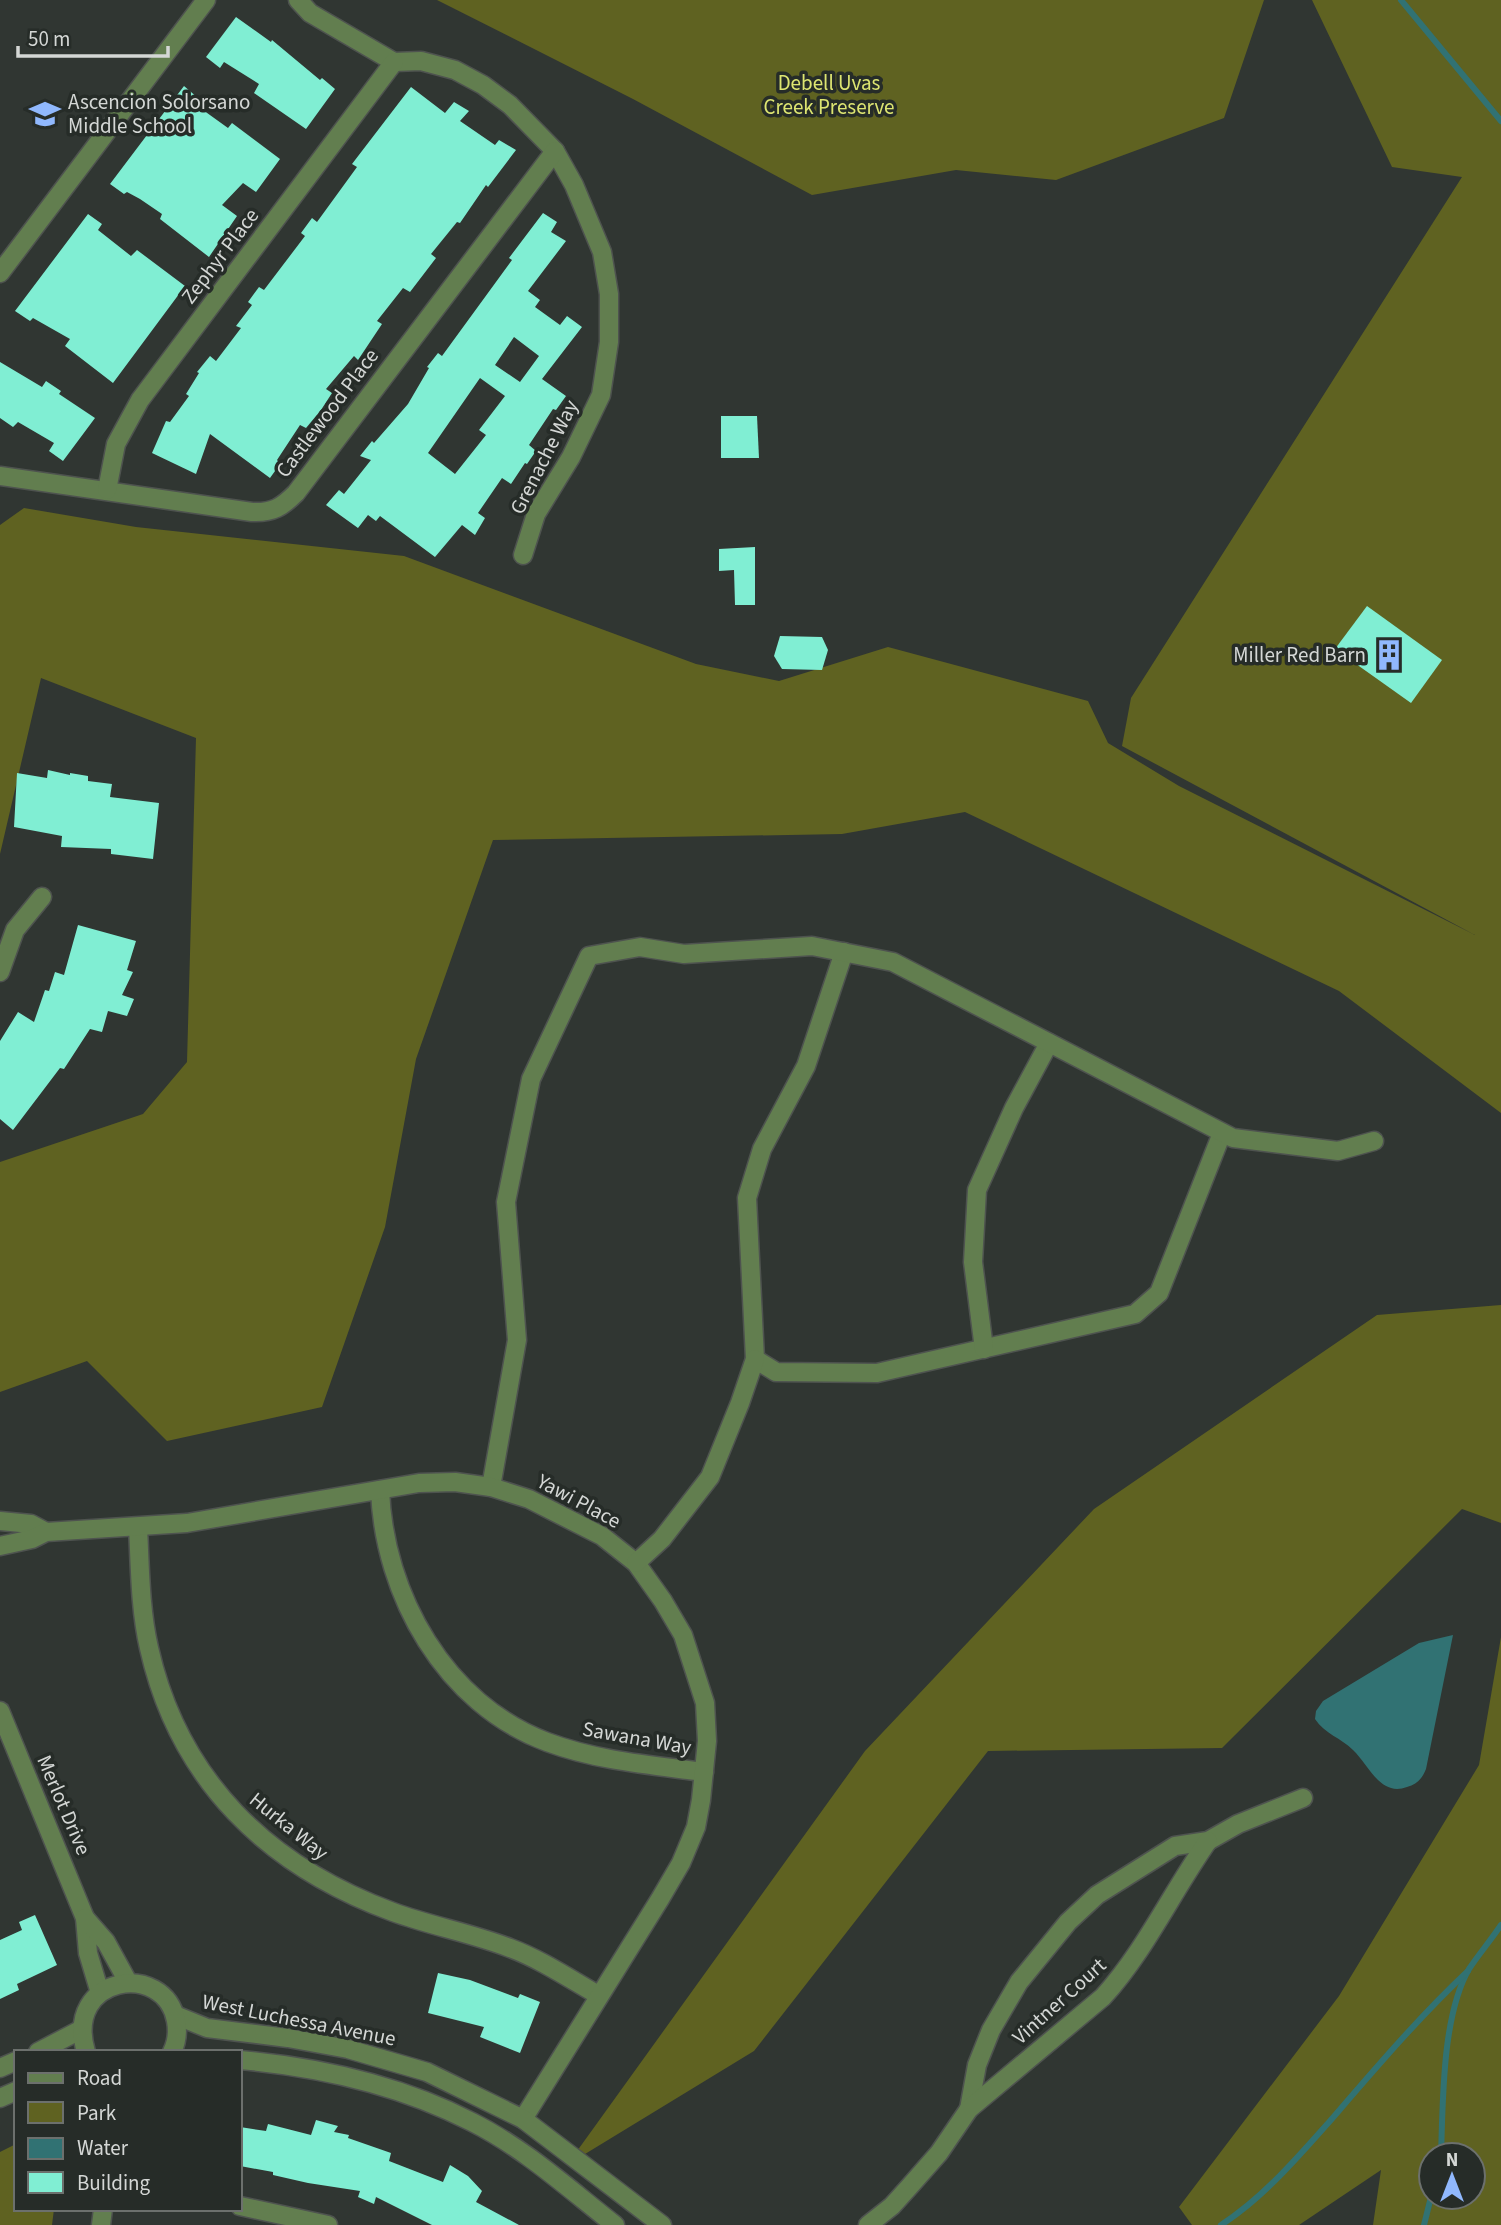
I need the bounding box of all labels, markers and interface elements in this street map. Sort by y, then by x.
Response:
scale bar [18,14,168,58]
text: 50 m [28,24,70,54]
park label: Debell Uvas Creek Preserve [763,68,895,122]
place label: Ascencion Solorsano Middle School [68,87,250,141]
school or university icon: Ascencion Solorsano Middle School [28,97,62,131]
street label: Zephyr Place [174,202,266,310]
street label: Castlewood Place [268,342,386,484]
street label: Grenache Way [502,394,586,519]
building icon: Miller Red Barn [1372,638,1406,672]
place label: Miller Red Barn [1233,640,1366,670]
street label: Yawi Place [531,1466,626,1536]
street label: Sawana Way [580,1714,694,1762]
street label: Merlot Drive [29,1750,99,1860]
street label: Hurka Way [243,1785,335,1867]
street label: Vintner Court [1005,1951,1113,2051]
street label: West Luchessa Avenue [200,1987,398,2053]
legend [14,2050,242,2211]
text: Road [77,2063,122,2093]
text: Park [77,2098,117,2128]
text: Water [77,2133,129,2163]
north arrow [1417,2141,1487,2211]
text: N [1446,2147,1458,2174]
text: Building [77,2168,151,2198]

